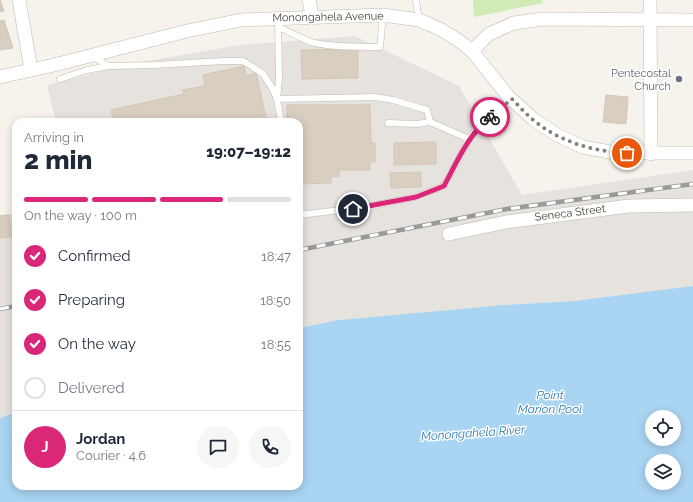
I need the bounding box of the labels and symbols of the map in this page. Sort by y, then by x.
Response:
street label: Monongahela Avenue [272,10,384,24]
place label: Pentecostal Church [611,67,671,93]
marker: Pentecostal Church [674,74,684,84]
courier [470,97,510,137]
pin [610,136,644,170]
pin [336,192,370,226]
street label: Seneca Street [534,202,607,224]
water label: Point Marion Pool [518,388,582,416]
water label: Monongahela River [421,422,526,444]

